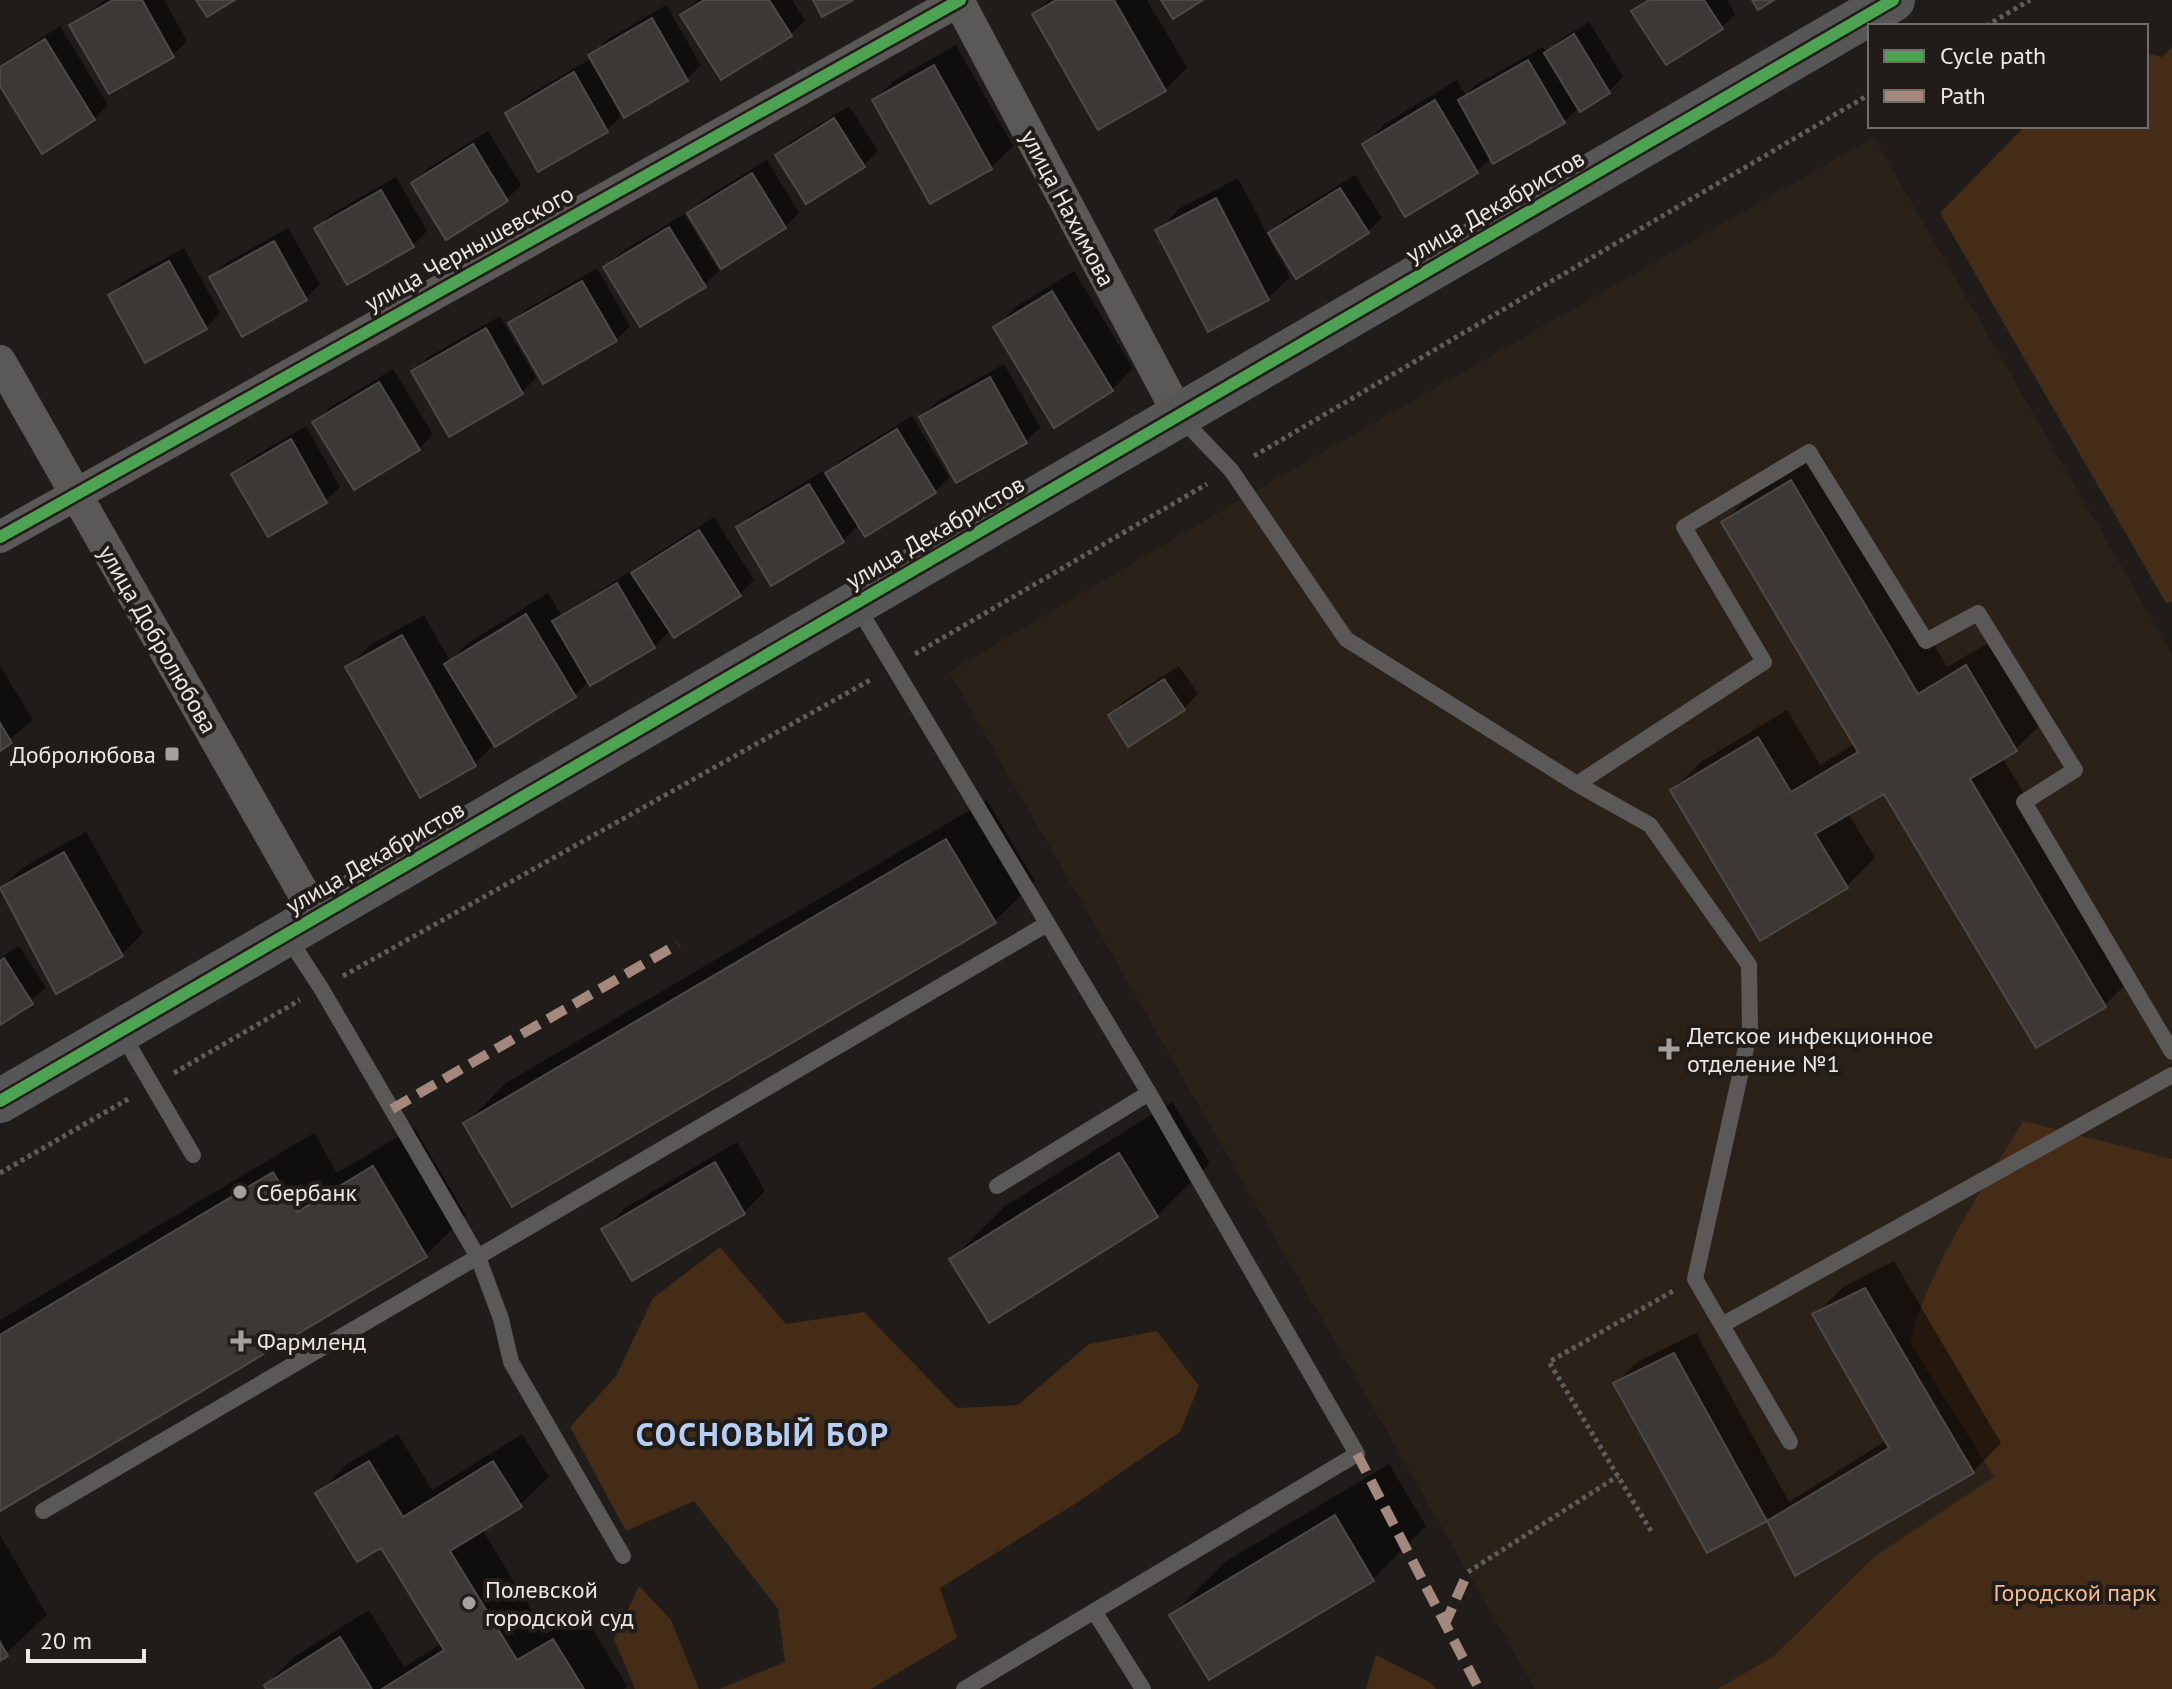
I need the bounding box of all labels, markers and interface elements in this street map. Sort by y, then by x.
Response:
legend [1868,24,2148,128]
text: Cycle path [1940,40,2046,71]
text: Path [1940,80,1986,111]
street label: улица Нахимова [1014,124,1122,292]
street label: улица Декабристов [1400,142,1590,270]
street label: улица Чернышевского [359,178,579,318]
street label: улица Декабристов [840,468,1030,596]
street label: улица Добролюбова [91,539,225,739]
place label: Добролюбова [10,739,156,770]
marker: Добролюбова [163,745,181,763]
street label: улица Декабристов [280,793,470,921]
place label: Детское инфекционное отделение №1 [1687,1020,1934,1079]
marker: Детское инфекционное отделение №1 [1658,1038,1680,1060]
place label: Сбербанк [256,1177,357,1208]
marker: Сбербанк [231,1183,249,1201]
place label: Фармленд [257,1326,366,1357]
marker: Фармленд [232,1332,250,1350]
district label: СОСНОВЫЙ БОР [636,1413,890,1455]
place label: Полевской городской суд [485,1574,634,1633]
park label: Городской парк [1993,1577,2157,1608]
marker: Полевской городской суд [460,1594,478,1612]
scale bar [28,1613,144,1663]
text: 20 m [40,1625,92,1656]

